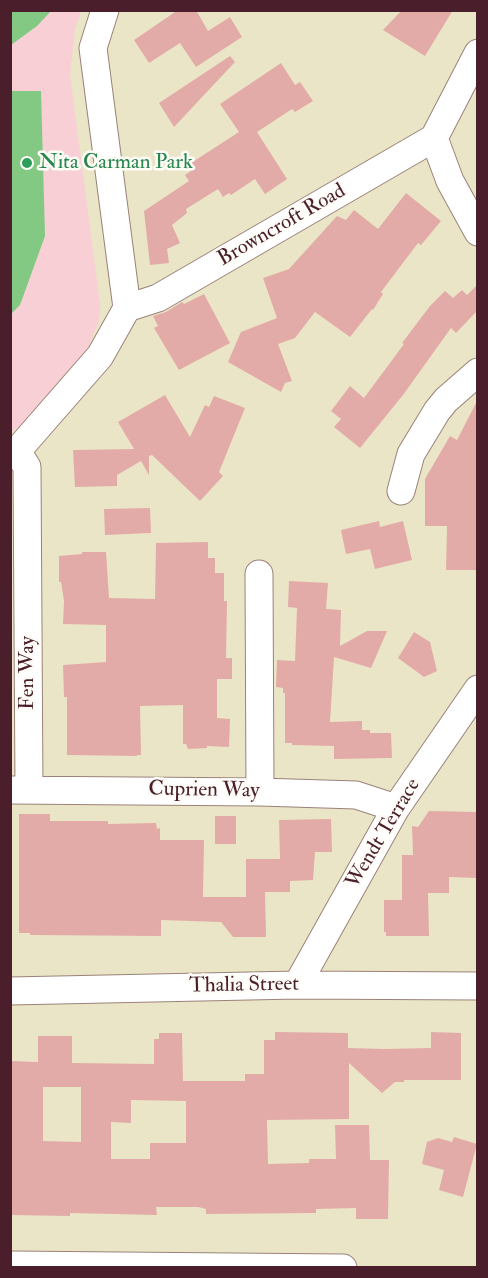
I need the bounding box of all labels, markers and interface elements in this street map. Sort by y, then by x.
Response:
place label: Nita Carman Park [39,150,193,176]
marker: Nita Carman Park [20,156,34,170]
street label: Browncroft Road [214,179,350,273]
street label: Fen Way [15,636,41,710]
street label: Wendt Terrace [341,774,427,894]
street label: Cuprien Way [148,777,260,805]
street label: Thalia Street [189,972,299,1000]

